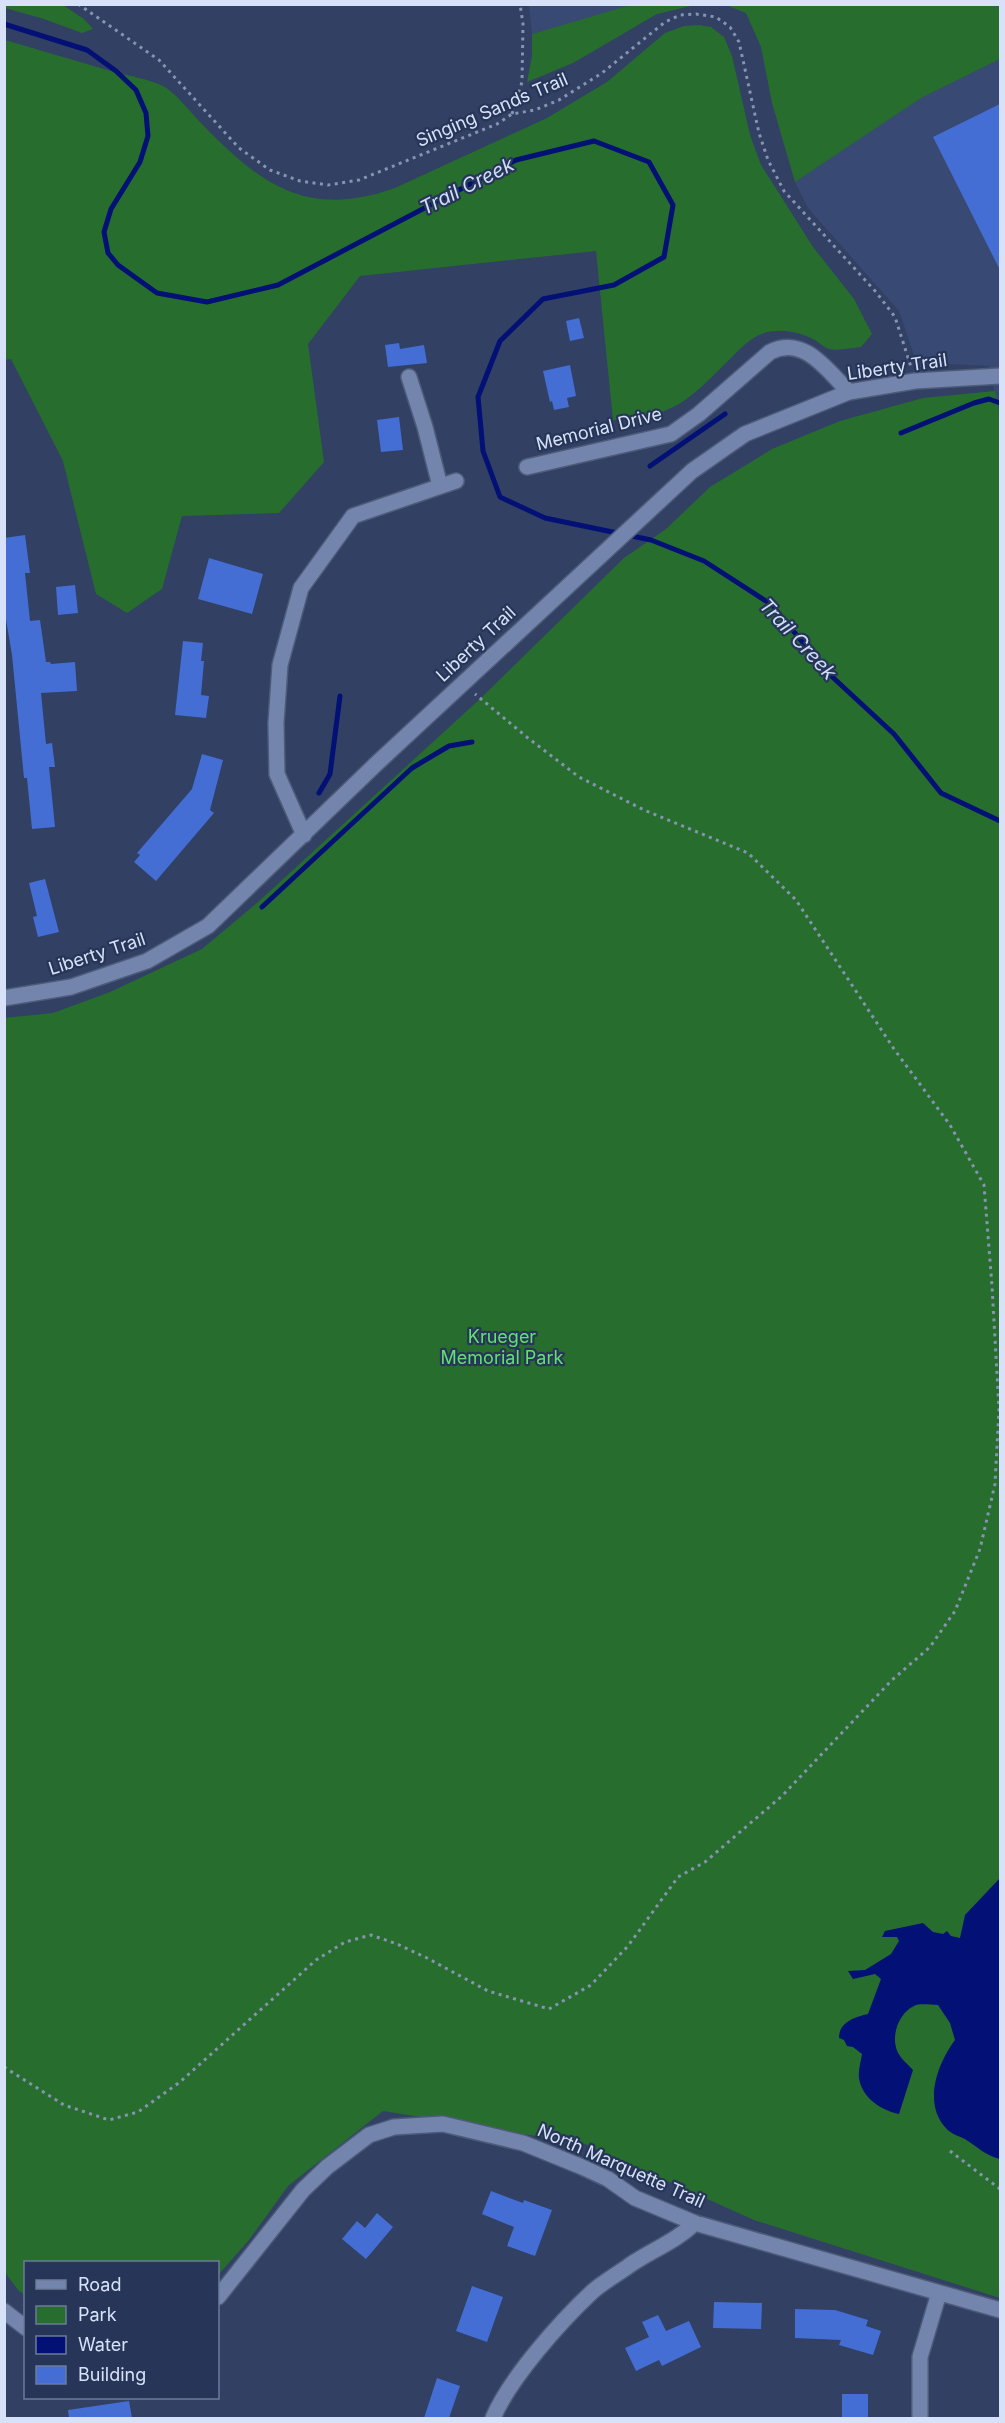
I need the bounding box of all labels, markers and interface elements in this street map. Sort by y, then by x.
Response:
street label: Singing Sands Trail [413,68,571,151]
water label: Trail Creek [416,152,519,220]
street label: Liberty Trail [846,349,948,384]
street label: Memorial Drive [534,403,664,454]
water label: Trail Creek [754,593,842,685]
street label: Liberty Trail [432,602,520,686]
street label: Liberty Trail [46,928,148,979]
park label: Krueger Memorial Park [441,1326,564,1368]
street label: North Marquette Trail [534,2119,708,2212]
legend [24,2261,219,2399]
text: Road [78,2274,121,2295]
text: Park [78,2304,117,2325]
text: Water [78,2334,128,2355]
text: Building [78,2364,146,2385]

